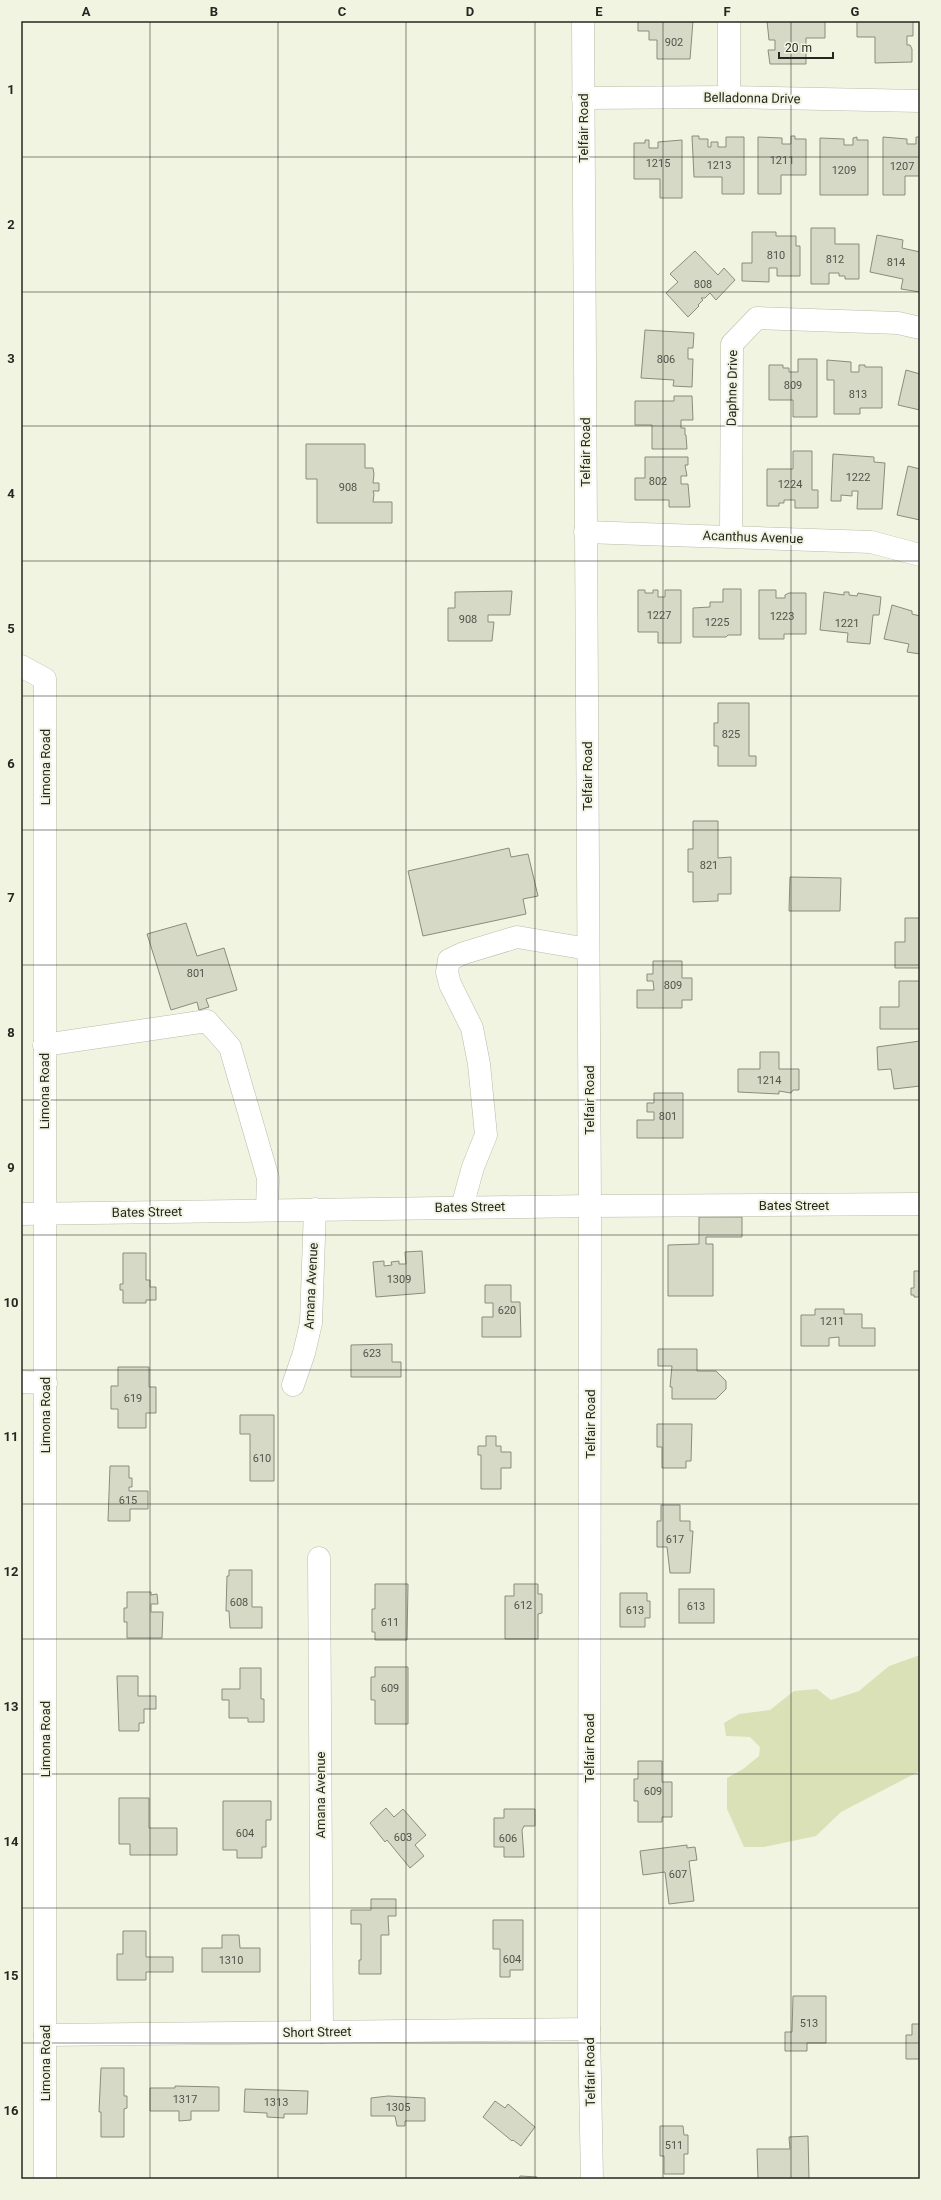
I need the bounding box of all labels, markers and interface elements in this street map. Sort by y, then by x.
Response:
text: A [82,4,91,19]
text: B [210,4,218,19]
text: C [338,4,347,19]
text: D [466,4,474,19]
text: E [595,4,603,19]
text: F [723,4,731,19]
text: G [851,4,860,19]
scale bar [779,34,833,60]
house number: 902 [665,36,683,49]
text: 20 m [785,41,812,55]
text: 1 [7,82,15,97]
street label: Belladonna Drive [703,90,801,106]
street label: Telfair Road [576,93,591,163]
house number: 1211 [770,154,794,167]
house number: 1215 [646,157,670,170]
house number: 1213 [707,159,731,172]
house number: 1207 [890,160,914,173]
house number: 1209 [832,164,856,177]
text: 2 [7,217,15,232]
house number: 810 [767,249,785,262]
house number: 812 [826,253,844,266]
house number: 814 [887,256,905,269]
house number: 808 [694,278,712,291]
street label: Daphne Drive [724,349,740,426]
text: 3 [7,351,15,366]
house number: 806 [657,353,675,366]
house number: 809 [784,379,802,392]
house number: 813 [849,388,867,401]
street label: Telfair Road [578,417,593,487]
house number: 1222 [846,471,870,484]
house number: 802 [649,475,667,488]
house number: 1224 [778,478,802,491]
house number: 908 [339,481,357,494]
text: 4 [7,486,15,501]
street label: Acanthus Avenue [702,528,804,546]
house number: 1227 [647,609,671,622]
house number: 1223 [770,610,794,623]
house number: 908 [459,613,477,626]
house number: 1225 [705,616,729,629]
house number: 1221 [835,617,859,630]
text: 5 [7,621,15,636]
house number: 825 [722,728,740,741]
street label: Limona Road [38,729,53,805]
street label: Telfair Road [580,741,595,811]
text: 6 [7,756,15,771]
house number: 821 [700,859,718,872]
text: 7 [7,890,15,905]
house number: 801 [187,967,205,980]
house number: 809 [664,979,682,992]
text: 8 [7,1025,15,1040]
street label: Limona Road [37,1053,52,1129]
street label: Telfair Road [582,1065,597,1135]
house number: 1214 [757,1074,781,1087]
house number: 801 [659,1110,677,1123]
text: 9 [7,1160,15,1175]
street label: Bates Street [759,1198,829,1213]
street label: Bates Street [435,1199,505,1215]
street label: Bates Street [112,1204,182,1220]
street label: Amana Avenue [301,1242,321,1330]
house number: 1309 [387,1273,411,1286]
text: 10 [4,1295,18,1310]
house number: 620 [498,1304,516,1317]
house number: 1211 [820,1315,844,1328]
house number: 623 [363,1347,381,1360]
street label: Limona Road [38,1377,53,1453]
street label: Telfair Road [583,1389,598,1459]
house number: 619 [124,1392,142,1405]
text: 11 [4,1429,18,1444]
house number: 610 [253,1452,271,1465]
house number: 615 [119,1494,137,1507]
house number: 617 [666,1533,684,1546]
text: 12 [4,1564,18,1579]
house number: 608 [230,1596,248,1609]
house number: 612 [514,1599,532,1612]
house number: 613 [687,1600,705,1613]
house number: 613 [626,1604,644,1617]
house number: 611 [381,1616,399,1629]
house number: 609 [381,1682,399,1695]
text: 13 [4,1699,18,1714]
street label: Limona Road [38,1701,53,1777]
street label: Telfair Road [582,1713,597,1783]
street label: Amana Avenue [313,1751,328,1838]
house number: 609 [644,1785,662,1798]
house number: 604 [236,1827,254,1840]
house number: 603 [394,1831,412,1844]
house number: 606 [499,1832,517,1845]
text: 14 [4,1834,19,1849]
house number: 607 [669,1868,687,1881]
house number: 604 [503,1953,521,1966]
house number: 1310 [219,1954,243,1967]
text: 15 [4,1968,18,1983]
house number: 513 [800,2017,818,2030]
street label: Short Street [282,2024,352,2040]
street label: Limona Road [38,2025,53,2101]
street label: Telfair Road [582,2037,598,2107]
house number: 1317 [173,2093,197,2106]
house number: 1313 [264,2096,288,2109]
house number: 1305 [386,2101,410,2114]
text: 16 [4,2103,19,2118]
house number: 511 [665,2139,683,2152]

